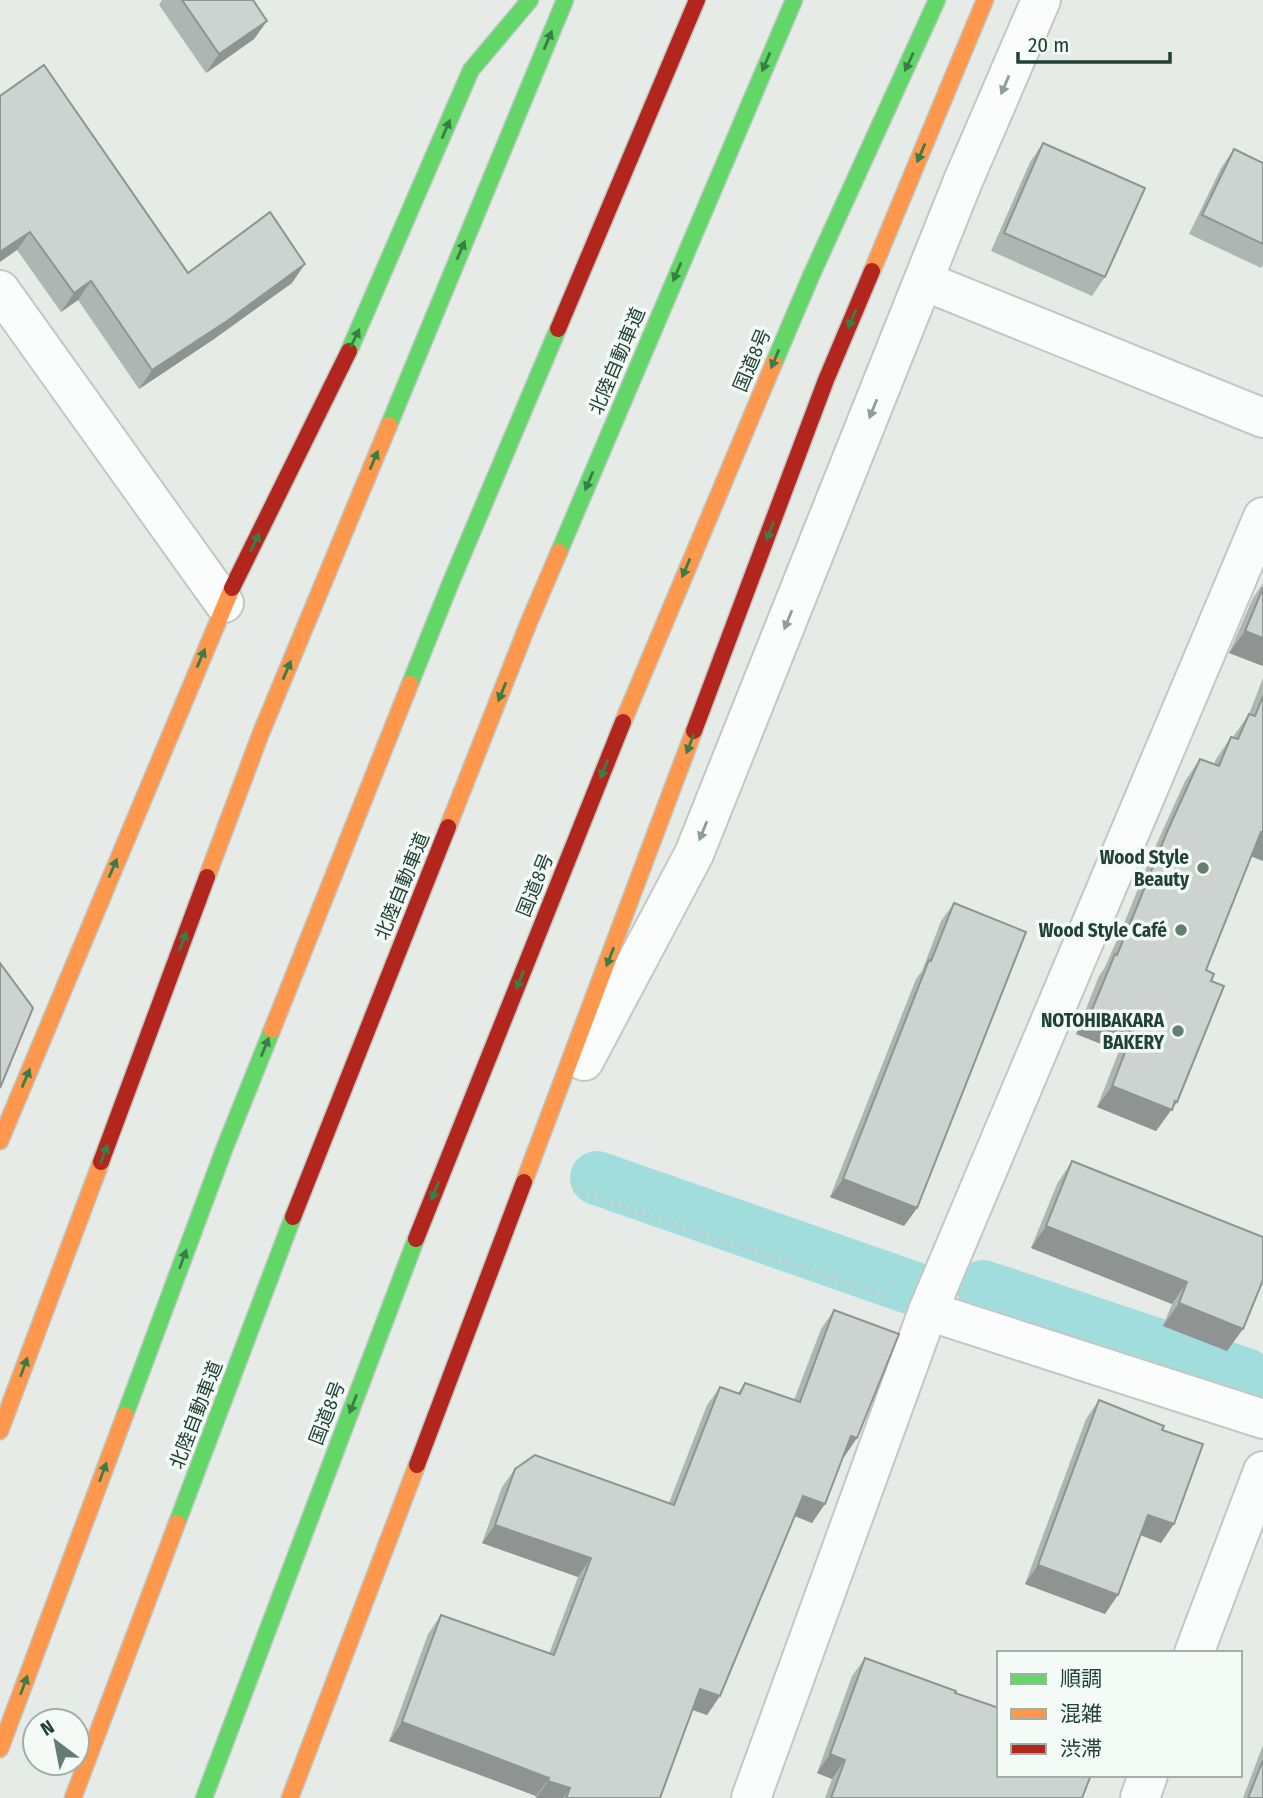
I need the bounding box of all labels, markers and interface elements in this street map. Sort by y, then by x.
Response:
scale bar [1018,21,1170,65]
one-way arrow [543,29,554,50]
text: 20 m [1028,32,1069,58]
one-way arrow [760,52,771,73]
one-way arrow [903,52,915,72]
one-way arrow [999,75,1010,96]
one-way arrow [440,119,452,139]
one-way arrow [916,143,927,164]
one-way arrow [455,240,467,260]
one-way arrow [672,262,683,283]
street label: 北陸自動車道 [584,304,650,418]
one-way arrow [846,308,857,329]
street label: 国道8号 [728,325,776,395]
one-way arrow [349,328,361,348]
one-way arrow [770,349,781,370]
one-way arrow [867,399,878,420]
one-way arrow [369,450,380,471]
one-way arrow [583,471,594,492]
one-way arrow [764,520,775,541]
one-way arrow [249,532,260,552]
one-way arrow [681,558,692,579]
one-way arrow [782,610,793,631]
one-way arrow [195,647,206,668]
one-way arrow [282,660,293,681]
one-way arrow [496,681,507,702]
one-way arrow [684,733,695,754]
one-way arrow [599,758,610,779]
one-way arrow [697,821,708,842]
street label: 北陸自動車道 [370,829,434,943]
place label: Wood Style Beauty [1100,846,1190,891]
street label: 国道8号 [512,850,558,920]
one-way arrow [108,857,119,878]
marker: Wood Style Beauty [1195,860,1211,876]
place label: Wood Style Café [1039,919,1167,942]
marker: Wood Style Café [1173,922,1189,938]
one-way arrow [178,930,189,951]
one-way arrow [604,946,615,967]
one-way arrow [514,970,525,991]
place label: NOTOHIBAKARA BAKERY [1041,1009,1165,1054]
marker: NOTOHIBAKARA BAKERY [1170,1023,1186,1039]
one-way arrow [259,1036,270,1057]
one-way arrow [20,1068,32,1088]
one-way arrow [98,1143,109,1164]
one-way arrow [429,1181,440,1202]
one-way arrow [178,1248,189,1269]
one-way arrow [19,1356,30,1377]
street label: 北陸自動車道 [165,1358,227,1472]
street label: 国道8号 [304,1378,350,1448]
one-way arrow [348,1393,359,1414]
one-way arrow [98,1462,109,1483]
legend [997,1651,1242,1777]
text: 順調 [1060,1666,1102,1692]
one-way arrow [19,1675,30,1696]
text: 混雑 [1060,1701,1102,1727]
north arrow [21,1707,91,1777]
text: N [36,1715,58,1741]
text: 渋滞 [1060,1736,1102,1762]

